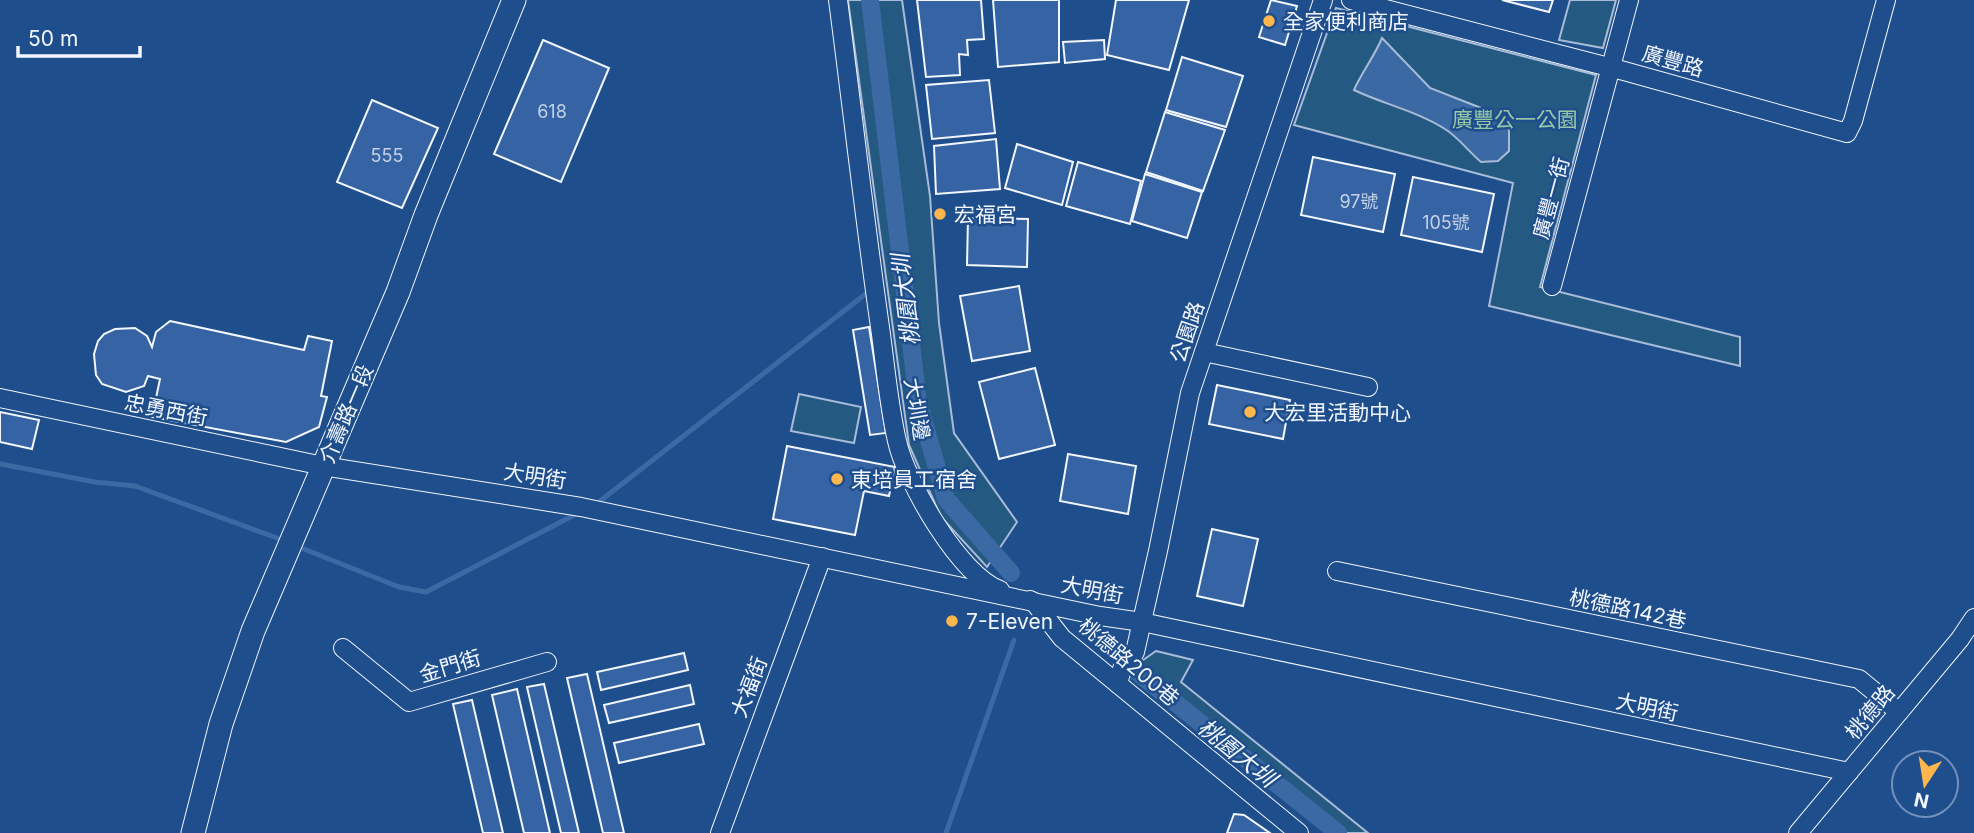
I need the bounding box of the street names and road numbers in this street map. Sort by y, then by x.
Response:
street label: 廣豐路 [1639,40,1707,82]
street label: 廣豐一街 [1528,154,1574,242]
street label: 公園路 [1165,298,1209,366]
street label: 介壽路一段 [314,361,378,467]
street label: 大圳邊 [899,376,935,442]
street label: 忠勇西街 [122,390,210,430]
street label: 大明街 [502,459,568,493]
street label: 大明街 [1059,572,1125,608]
street label: 桃德路142巷 [1567,584,1689,634]
street label: 桃德路200巷 [1074,613,1184,711]
street label: 金門街 [416,645,484,687]
street label: 大福街 [726,653,772,721]
street label: 桃德路 [1840,680,1900,744]
street label: 大明街 [1614,688,1680,726]

